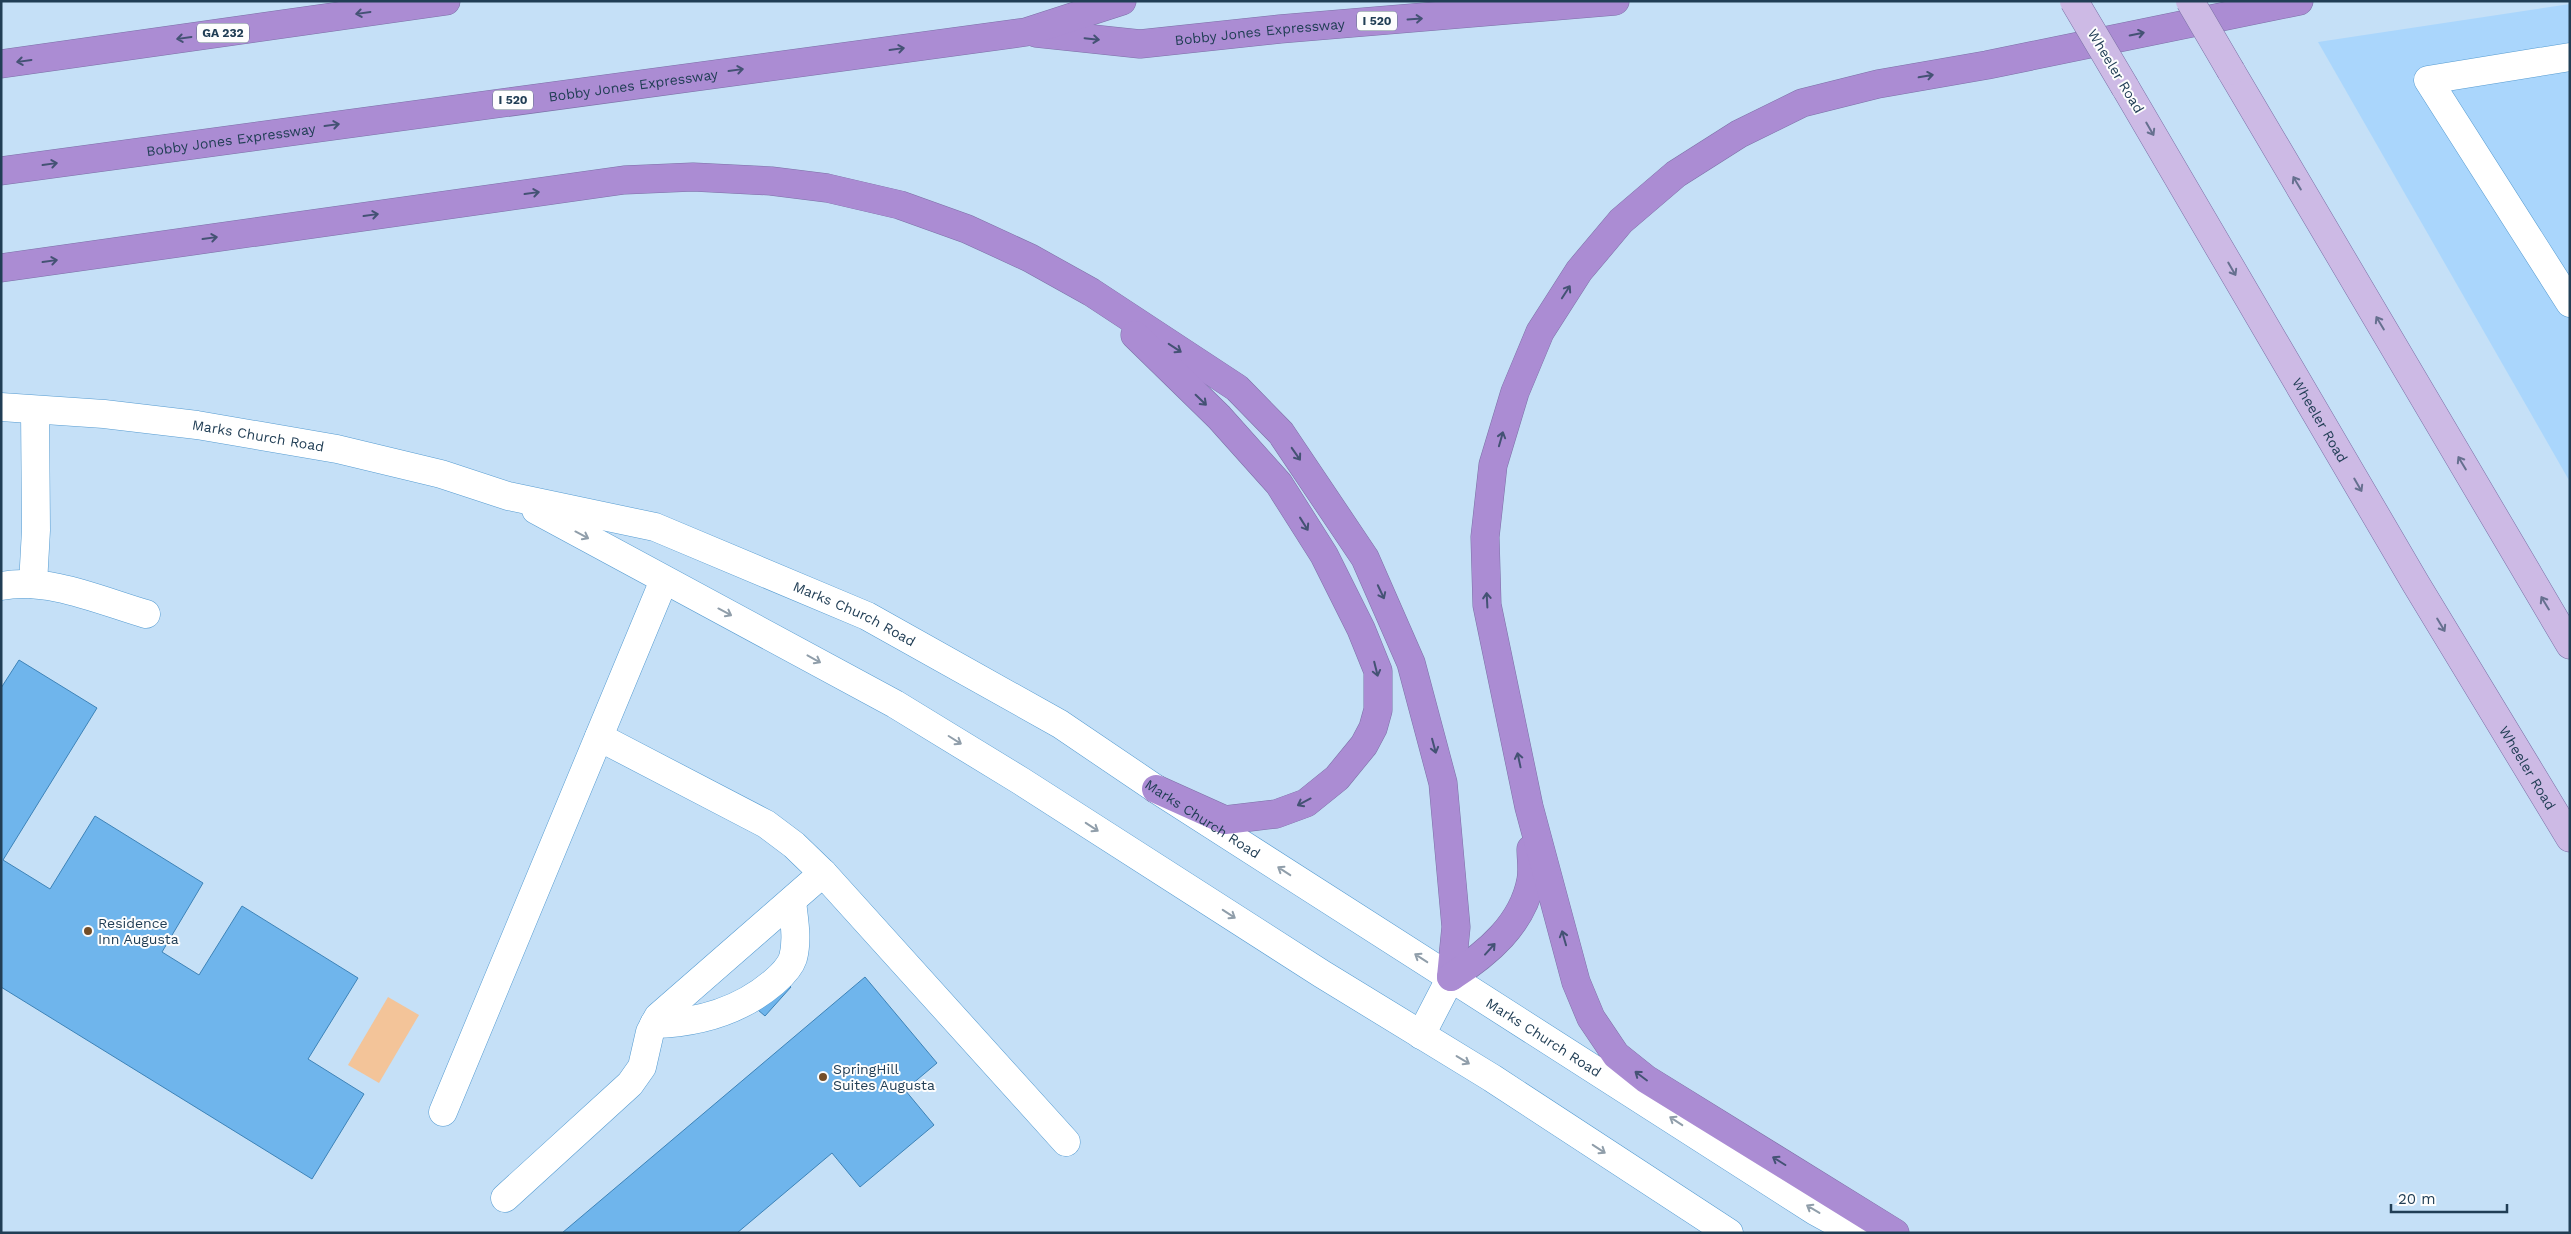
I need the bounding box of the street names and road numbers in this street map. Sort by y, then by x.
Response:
road number: I 520 [1357,12,1397,30]
street label: Bobby Jones Expressway [1174,16,1346,48]
road number: GA 232 [197,23,249,42]
street label: Wheeler Road [2085,26,2147,116]
street label: Bobby Jones Expressway [547,66,720,105]
road number: I 520 [493,90,533,110]
street label: Bobby Jones Expressway [145,120,317,159]
street label: Wheeler Road [2289,375,2351,465]
street label: Marks Church Road [191,416,325,455]
street label: Marks Church Road [791,578,918,649]
street label: Wheeler Road [2496,723,2559,813]
street label: Marks Church Road [1142,776,1263,862]
street label: Marks Church Road [1483,995,1604,1080]

